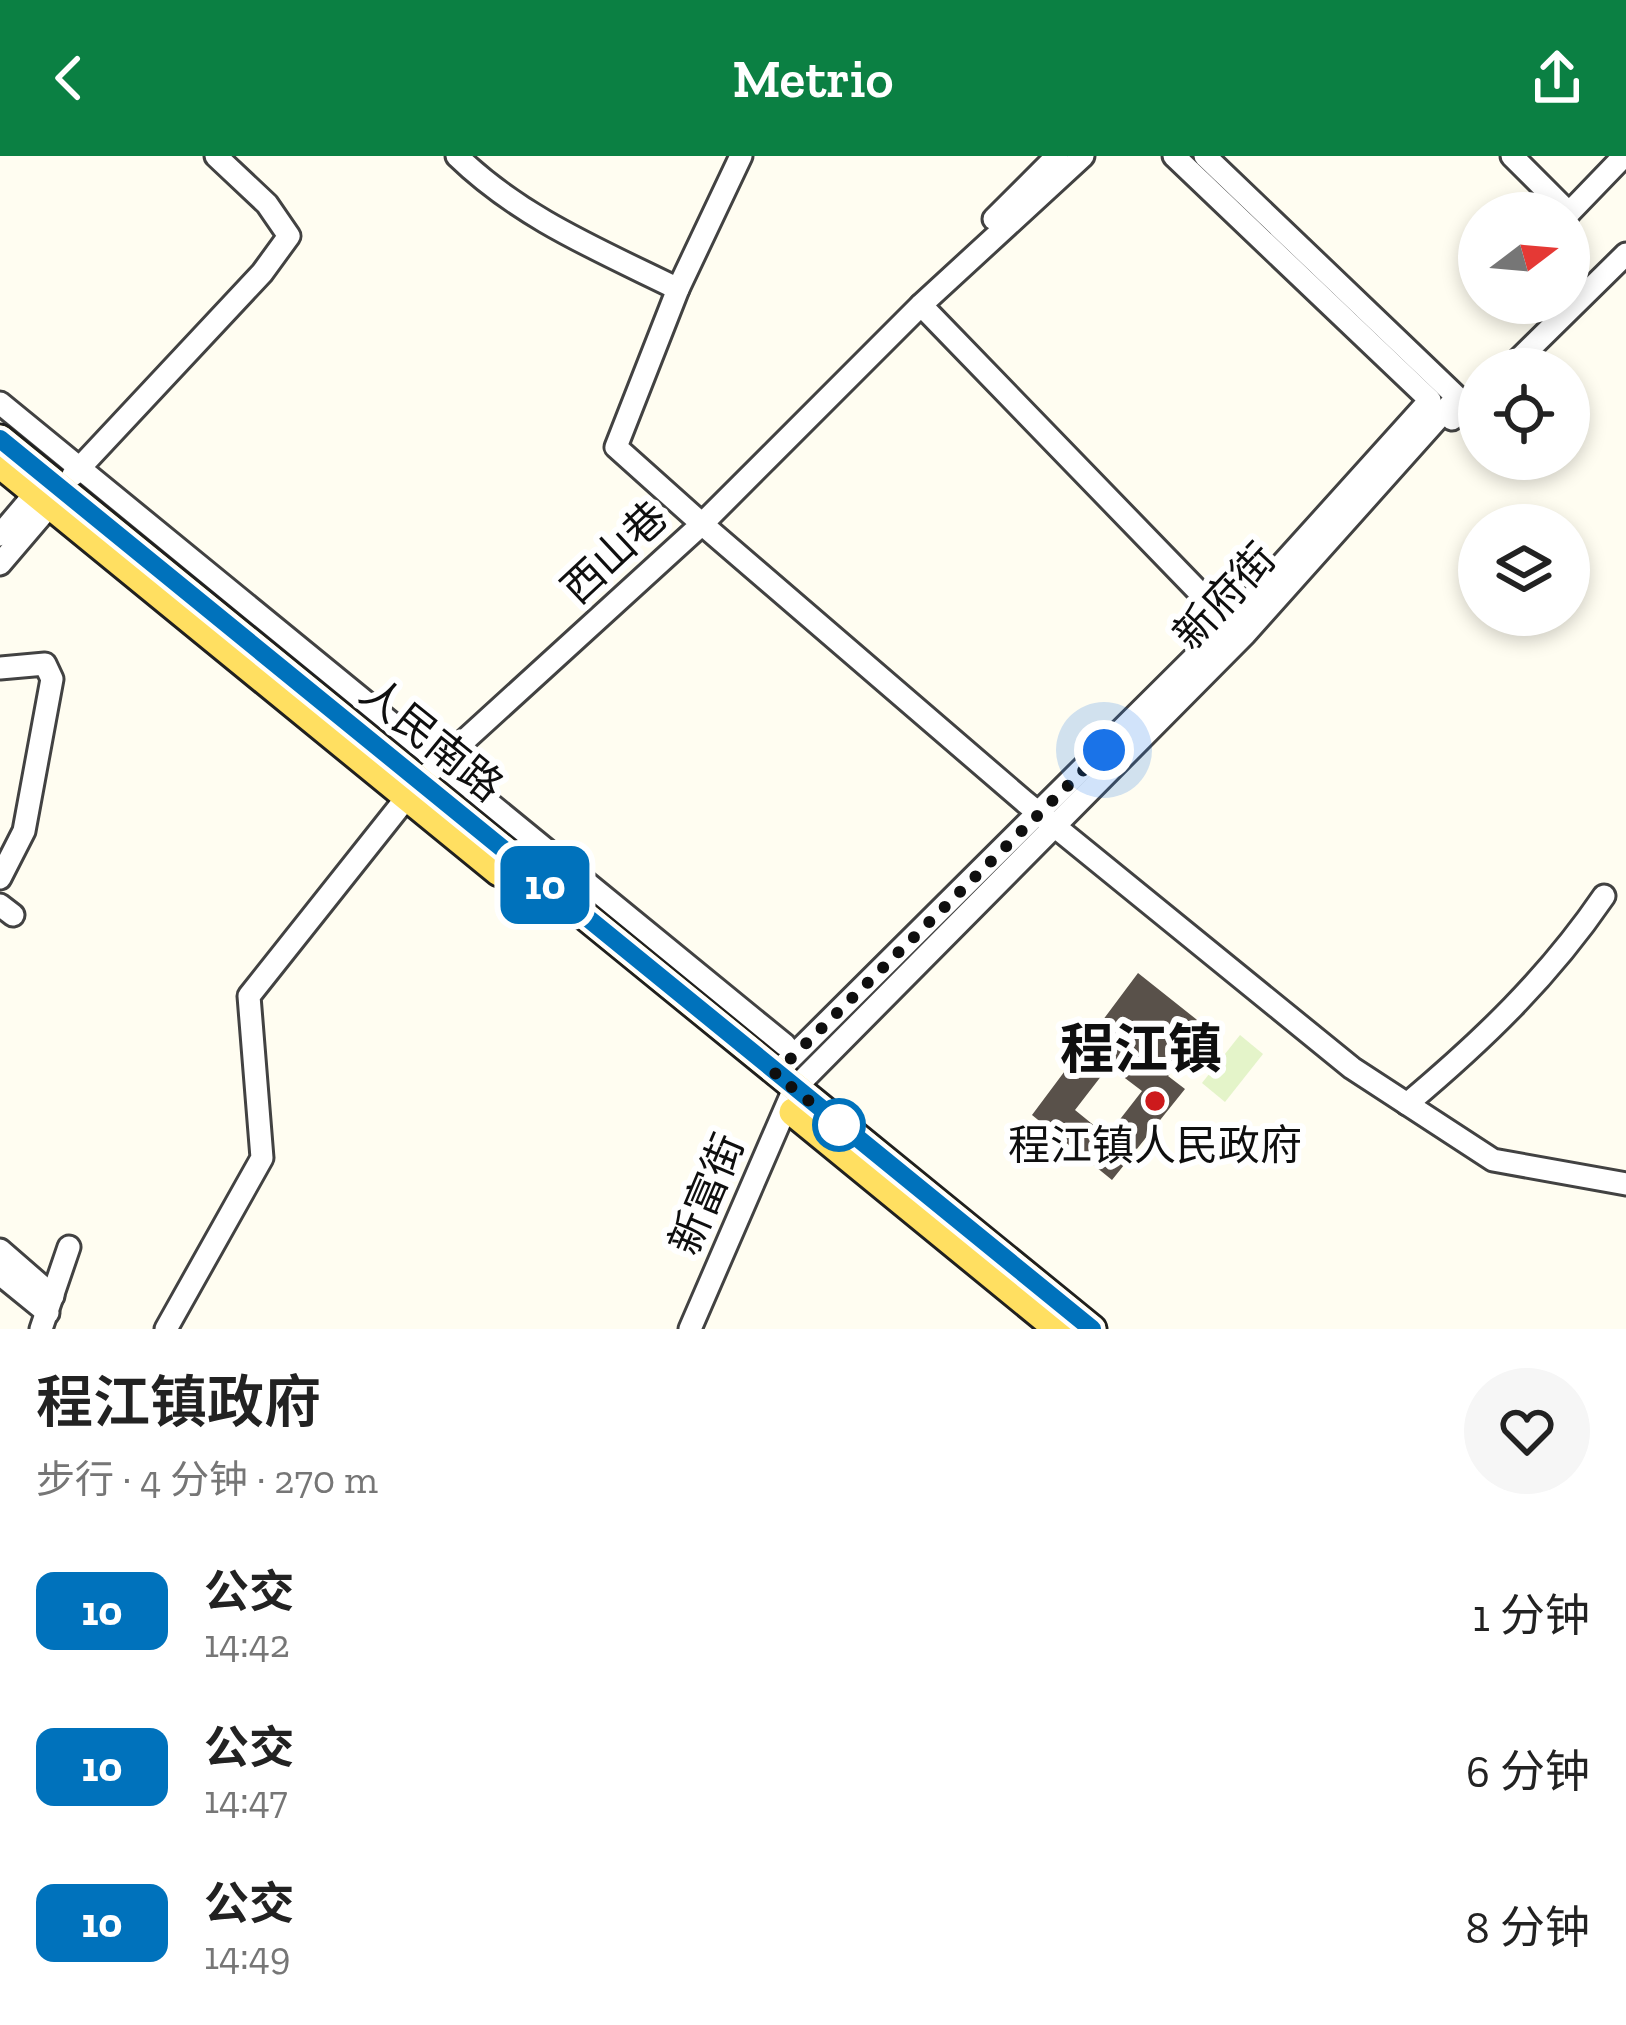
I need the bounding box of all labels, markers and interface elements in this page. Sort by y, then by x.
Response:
icon: back [36,45,102,111]
icon: share [1524,45,1590,111]
text: Metrio [732,46,894,111]
north arrow [1458,192,1590,324]
map controls [1458,192,1590,636]
button: locate [1458,348,1590,480]
street label: 西山巷 [551,491,678,614]
button: layers [1458,504,1590,636]
street label: 新府街 [1163,533,1286,660]
street label: 人民南路 [350,667,513,812]
your location [1074,720,1134,780]
line badge: 10 [491,846,599,924]
text: 10 [524,859,566,910]
district label: 程江镇 [1060,1017,1222,1082]
marker: 程江镇人民政府 [1142,1088,1168,1114]
unlabelled marker [814,1100,864,1150]
place label: 程江镇人民政府 [1008,1120,1302,1171]
street label: 新富街 [658,1126,755,1262]
text: 程江镇政府 [36,1368,321,1437]
button: heart [1464,1368,1590,1494]
text: 步行 · 4 分钟 · 270 m [36,1456,378,1503]
text: 公交 [204,1565,294,1619]
text: 10 [81,1585,123,1636]
text: 1 分钟 [1472,1589,1590,1643]
text: 14:42 [204,1620,290,1667]
text: 公交 [204,1721,294,1775]
text: 10 [81,1741,123,1792]
text: 6 分钟 [1466,1745,1590,1799]
text: 14:47 [204,1776,288,1823]
text: 公交 [204,1877,294,1931]
text: 10 [81,1897,123,1948]
text: 8 分钟 [1466,1901,1590,1955]
text: 14:49 [204,1932,291,1979]

